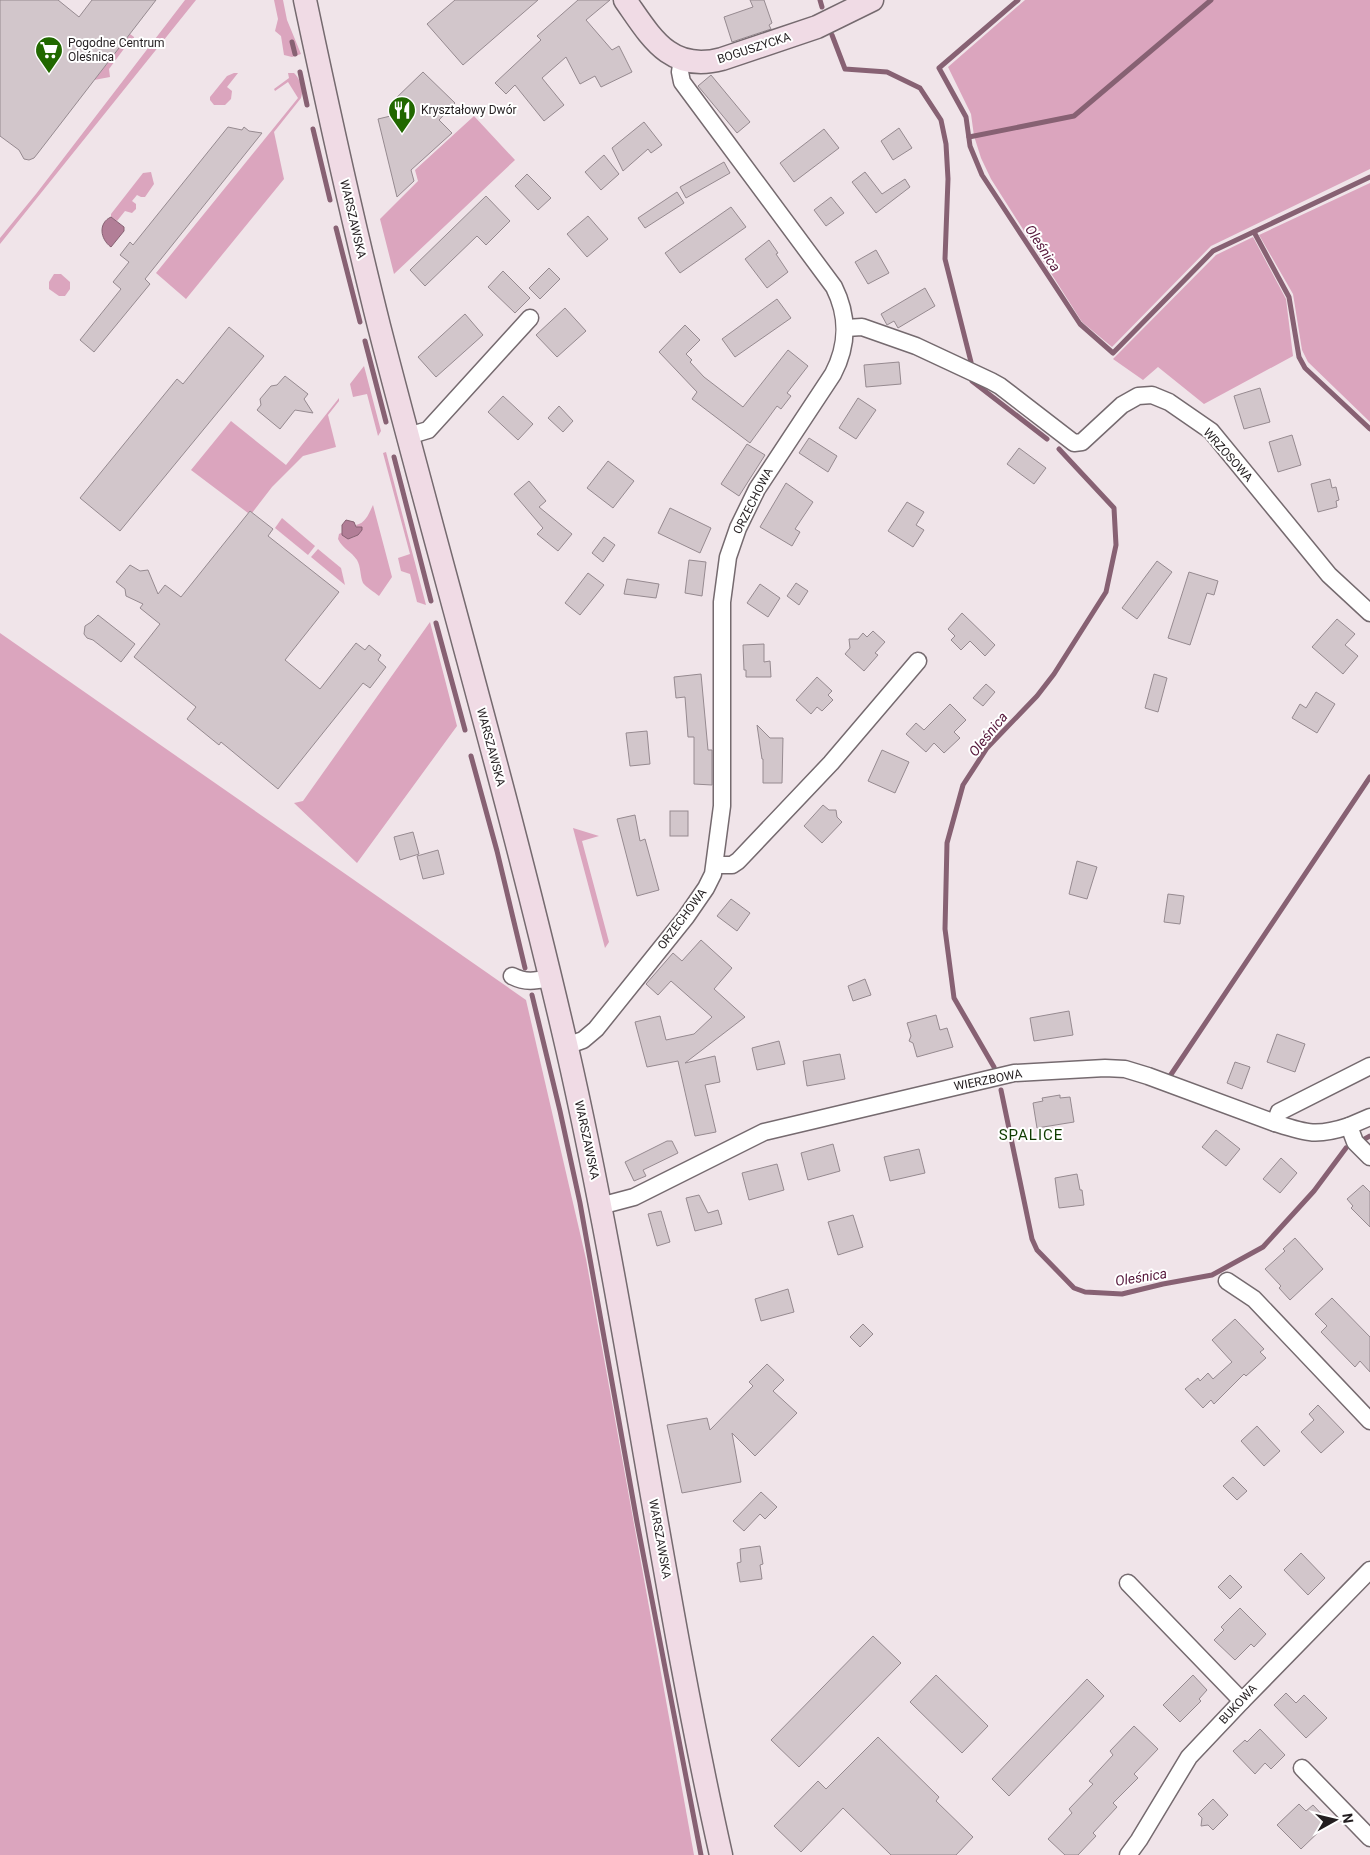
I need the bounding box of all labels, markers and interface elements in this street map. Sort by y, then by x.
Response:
street label: BOGUSZYCKA [716,30,793,66]
supermarket icon: Pogodne Centrum Oleśnica [34,35,64,74]
place label: Pogodne Centrum Oleśnica [68,36,165,64]
restaurant icon: Kryształowy Dwór [387,95,417,134]
place label: Kryształowy Dwór [421,103,517,117]
street label: WARSZAWSKA [337,178,369,260]
water label: Oleśnica [1022,222,1064,274]
street label: WRZOSOWA [1200,425,1256,485]
street label: ORZECHOWA [730,465,776,536]
street label: WARSZAWSKA [474,706,508,788]
water label: Oleśnica [965,709,1011,759]
street label: ORZECHOWA [655,886,710,952]
street label: WIERZBOWA [953,1066,1023,1093]
street label: WARSZAWSKA [572,1099,602,1181]
district label: SPALICE [999,1126,1063,1144]
water label: Oleśnica [1114,1265,1168,1289]
street label: WARSZAWSKA [646,1498,674,1580]
street label: BUKOWA [1216,1681,1260,1727]
north arrow [1310,1795,1360,1845]
text: N [1339,1812,1356,1824]

